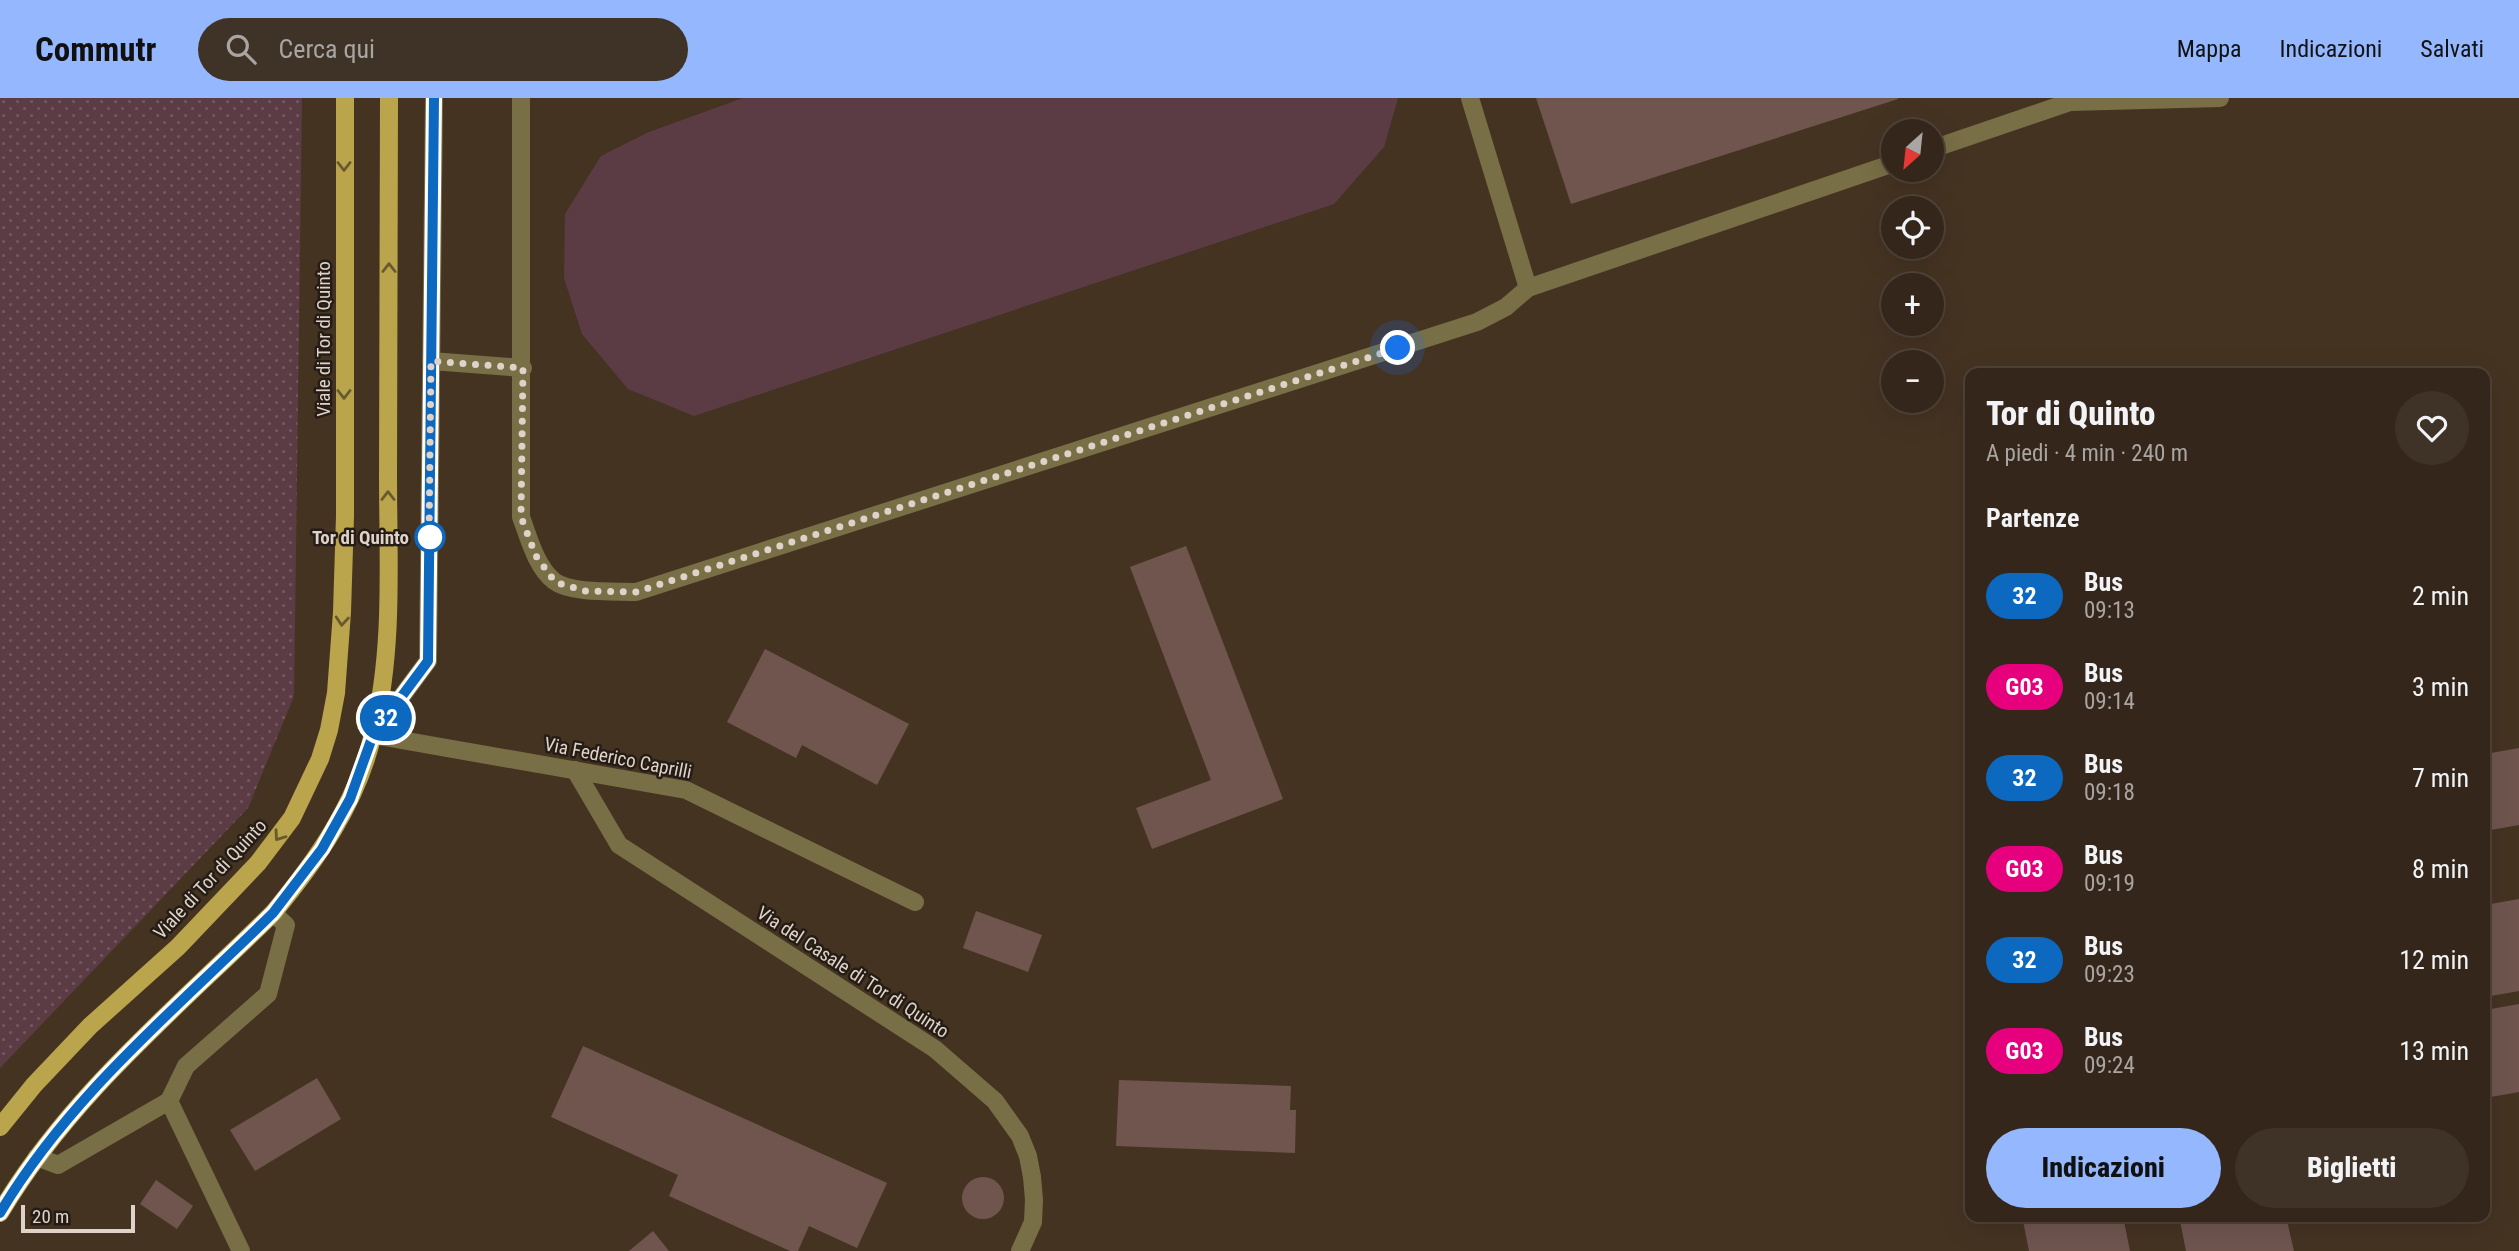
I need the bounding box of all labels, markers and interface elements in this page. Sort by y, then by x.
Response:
search box [198,18,688,81]
text: Commutr [35,30,156,69]
icon: search [222,30,260,68]
text: Cerca qui [278,34,375,64]
text: Mappa [2177,35,2242,63]
text: Indicazioni [2280,35,2382,63]
text: Salvati [2420,35,2484,63]
north arrow [1881,119,1944,182]
map controls [1881,119,1944,413]
one-way arrow [336,161,352,172]
button: locate [1881,196,1944,259]
street label: Viale di Tor di Quinto [312,261,335,417]
one-way arrow [381,263,397,273]
button: + [1881,273,1944,336]
your location [1380,330,1415,365]
button: − [1881,350,1944,413]
one-way arrow [336,389,352,399]
button: heart [2395,391,2469,465]
text: Tor di Quinto [1986,394,2155,433]
text: A piedi · 4 min · 240 m [1986,440,2188,467]
one-way arrow [380,490,396,501]
text: Partenze [1986,503,2079,533]
marker: Tor di Quinto [415,522,445,552]
place label: Tor di Quinto [312,526,409,549]
text: Bus [2084,567,2123,597]
text: 2 min [2412,581,2469,611]
text: 32 [2012,582,2037,610]
text: 09:13 [2084,597,2135,624]
one-way arrow [335,616,350,627]
text: Bus [2084,658,2123,688]
text: 3 min [2412,672,2469,702]
text: G03 [2005,673,2044,701]
text: 09:14 [2084,688,2135,715]
line badge: 32 [354,695,418,741]
text: 32 [374,704,398,732]
street label: Via Federico Caprilli [542,732,694,784]
text: Bus [2084,749,2123,779]
text: 7 min [2412,763,2469,793]
text: 32 [2012,764,2037,792]
text: 09:18 [2084,779,2135,806]
street label: Viale di Tor di Quinto [149,814,271,944]
one-way arrow [275,828,287,841]
text: Bus [2084,840,2123,870]
text: 8 min [2412,854,2469,884]
text: G03 [2005,855,2044,883]
text: 09:19 [2084,870,2135,897]
street label: Via del Casale di Tor di Quinto [753,901,953,1043]
text: Bus [2084,931,2123,961]
text: 12 min [2399,945,2469,975]
text: 32 [2012,946,2037,974]
text: 09:23 [2084,961,2135,988]
text: Bus [2084,1022,2123,1052]
text: 13 min [2399,1036,2469,1066]
text: G03 [2005,1037,2044,1065]
text: 09:24 [2084,1052,2135,1079]
button: Indicazioni [1986,1128,2221,1208]
button: Biglietti [2235,1128,2469,1208]
scale bar [21,1202,135,1234]
text: 20 m [32,1205,69,1228]

